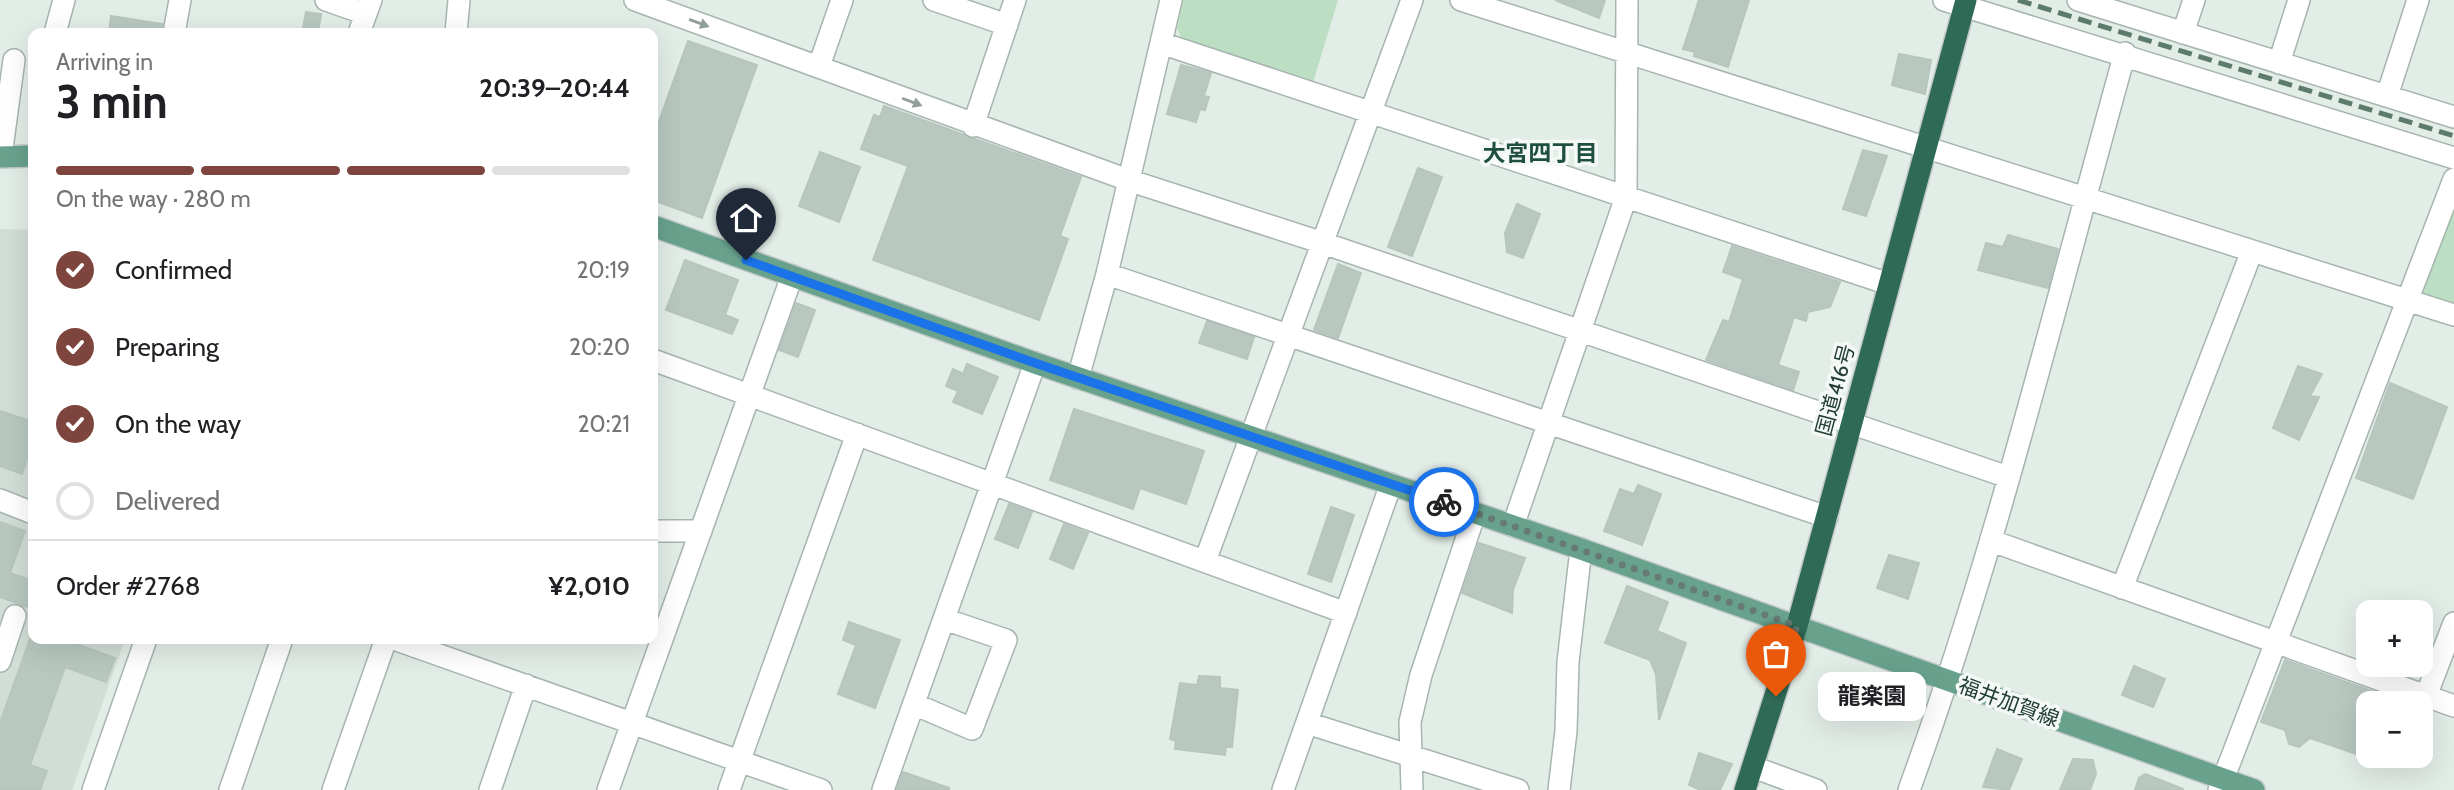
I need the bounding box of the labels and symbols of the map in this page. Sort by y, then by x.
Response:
one-way arrow [689,18,710,29]
one-way arrow [902,97,923,108]
district label: 大宮四丁目 [1483,139,1598,167]
pin [716,188,776,260]
street label: 国道416号 [1811,341,1859,439]
courier [1409,467,1479,537]
pin [1746,624,1806,696]
callout: 龍楽園 [1818,672,1926,720]
street label: 福井加賀線 [1955,672,2063,732]

